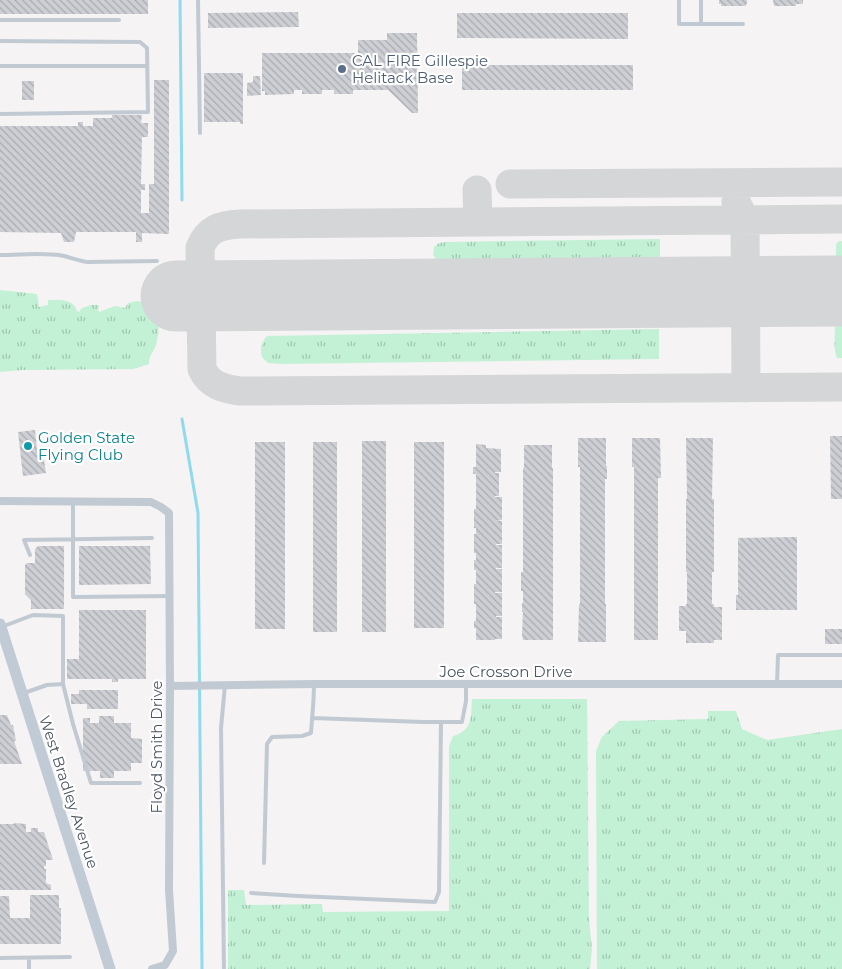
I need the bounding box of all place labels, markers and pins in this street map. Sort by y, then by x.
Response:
place label: CAL FIRE Gillespie Helitack Base [352,51,488,87]
marker: CAL FIRE Gillespie Helitack Base [336,63,348,75]
place label: Golden State Flying Club [38,428,135,464]
marker: Golden State Flying Club [22,440,34,452]

